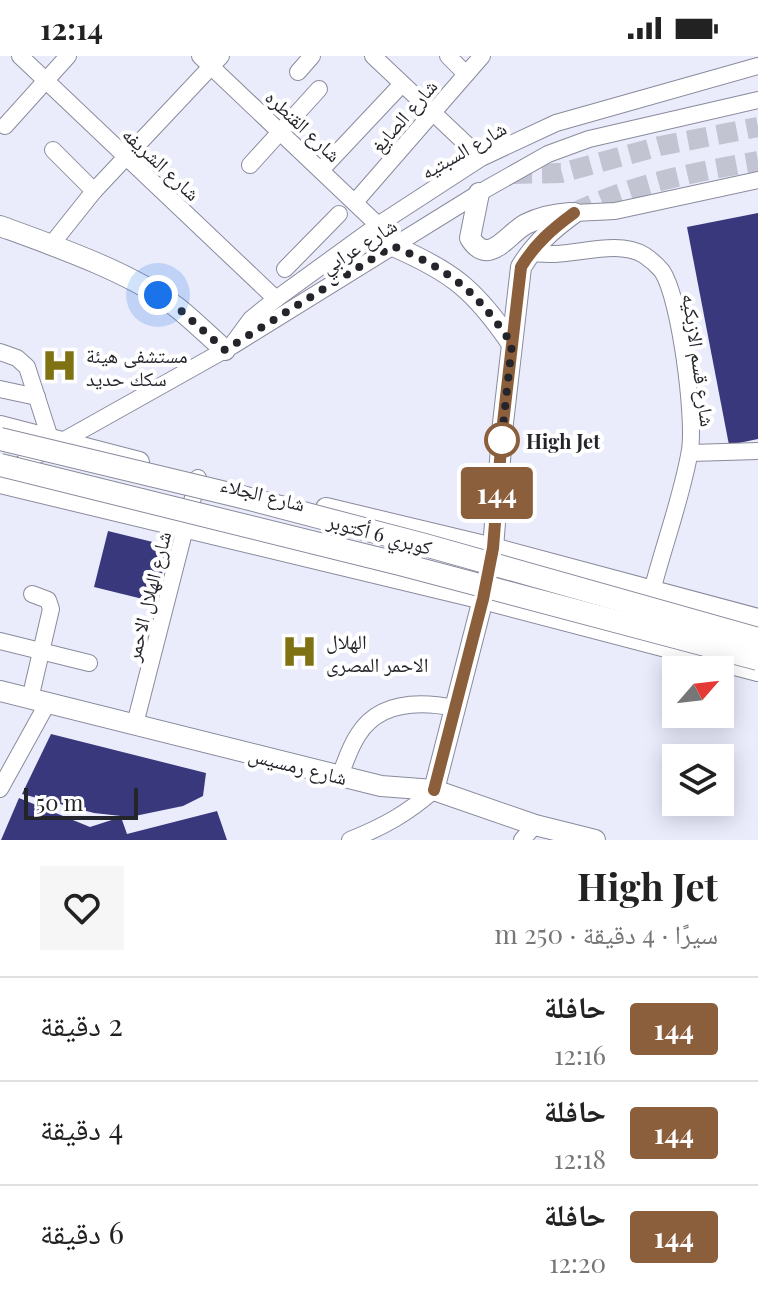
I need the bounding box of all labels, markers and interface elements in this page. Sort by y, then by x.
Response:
text: 12:14 [40,8,103,48]
street label: شارع الصايغ [364,73,443,158]
street label: شارع القنطره [260,83,348,168]
street label: شارع السبتيه [415,114,511,185]
street label: شارع الشريفه [117,120,207,207]
street label: شارع عرابي [315,211,403,282]
your location [138,275,178,315]
street label: شارع قسم الازبكيه [675,292,723,428]
place label: مستشفى هيئة سكك حديد [86,341,188,391]
hospital icon: مستشفى هيئة سكك حديد [41,347,79,385]
marker: High Jet [485,423,519,457]
place label: High Jet [526,427,601,454]
line badge: 144 [451,467,543,519]
street label: شارع الجلاء [218,469,308,518]
text: 144 [477,474,517,511]
street label: كوبري 6 أكتوبر [323,506,435,564]
street label: شارع الهلال الاحمر [118,528,177,665]
place label: الهلال الاحمر المصرى [326,627,428,677]
hospital icon: الهلال الاحمر المصرى [281,633,319,671]
north arrow [662,656,734,728]
map controls [662,656,734,816]
street label: شارع رمسيس [246,740,350,791]
button: layers [662,744,734,816]
scale bar [24,784,138,820]
text: 50 m [36,787,83,817]
text: High Jet [577,860,718,911]
button: heart [40,866,124,950]
text: سيرًا · 4 دقيقة · 250 m [495,916,718,951]
text: حافلة [544,986,606,1026]
text: 2 دقيقة [40,1004,123,1044]
text: 144 [654,1010,694,1047]
text: 12:16 [554,1037,606,1072]
text: حافلة [544,1090,606,1130]
text: 4 دقيقة [40,1108,123,1148]
text: 144 [654,1114,694,1151]
text: 12:18 [554,1141,606,1176]
text: حافلة [544,1194,606,1234]
text: 6 دقيقة [40,1212,124,1252]
text: 144 [654,1218,694,1255]
text: 12:20 [549,1245,606,1280]

